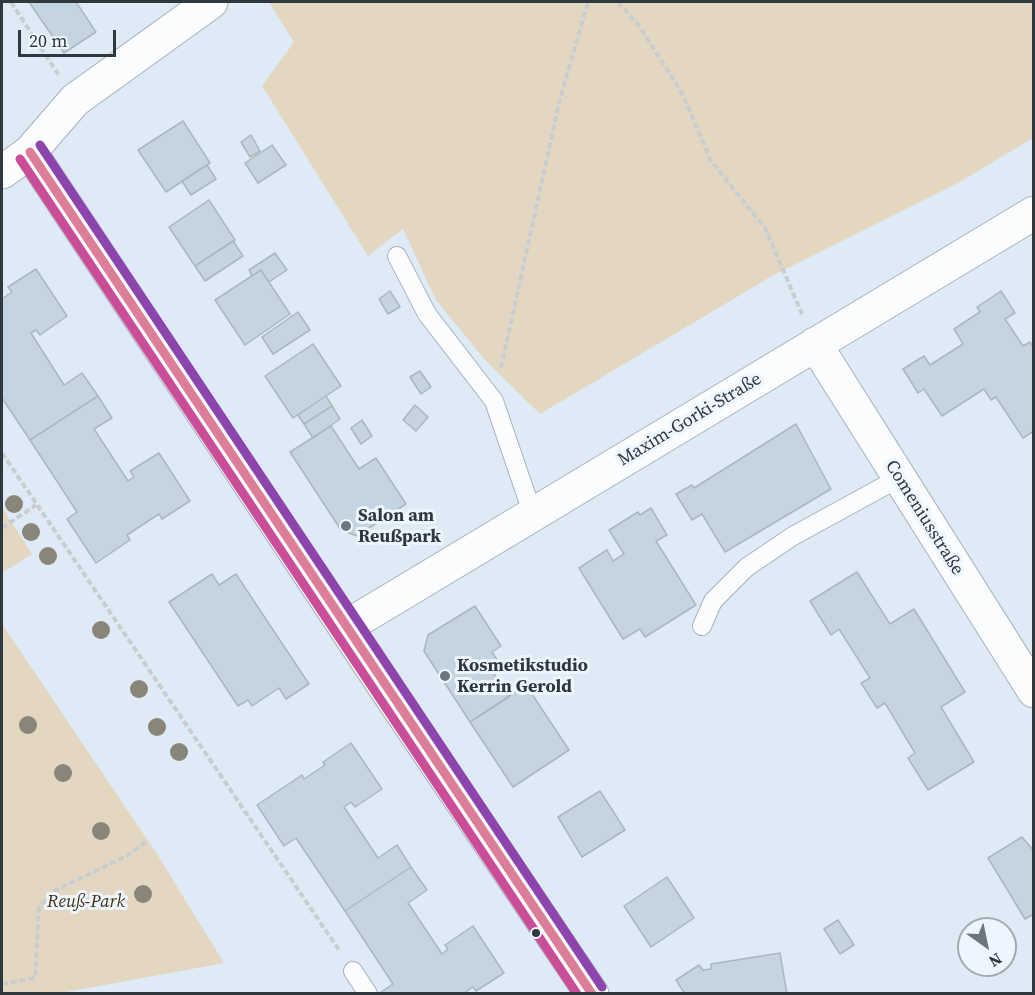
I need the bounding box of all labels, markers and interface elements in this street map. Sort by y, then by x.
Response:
scale bar [21,18,118,56]
text: 20 m [29,28,67,53]
street label: Maxim-Gorki-Straße [614,369,766,471]
street label: Comeniusstraße [880,457,968,579]
place label: Salon am Reußpark [358,505,441,548]
marker: Salon am Reußpark [339,519,353,533]
place label: Kosmetikstudio Kerrin Gerold [457,655,588,698]
marker: Kosmetikstudio Kerrin Gerold [438,669,452,683]
park label: Reuß-Park [47,891,125,913]
north arrow [957,917,1017,977]
unlabelled marker [530,927,542,939]
text: N [985,948,1007,973]

